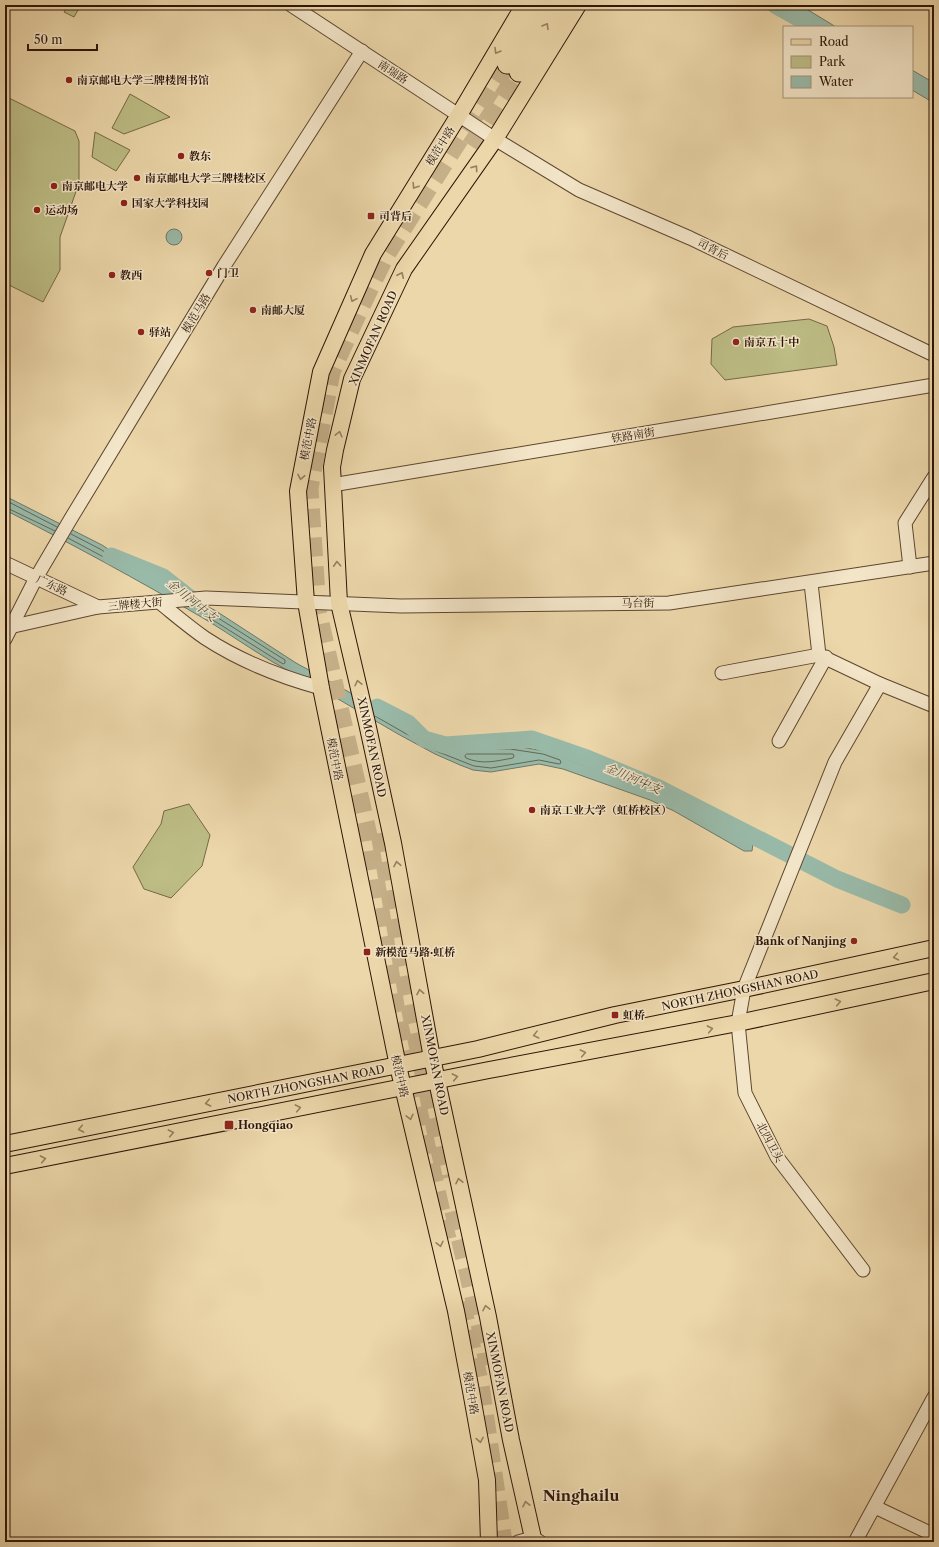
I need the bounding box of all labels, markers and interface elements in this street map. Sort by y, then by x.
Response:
one-way arrow [541,23,549,30]
scale bar [28,26,97,52]
legend [783,26,913,98]
text: 50 m [34,32,63,47]
text: Road [819,34,849,49]
one-way arrow [495,47,502,54]
text: Park [819,54,846,69]
street label: 南瑞路 [375,57,411,87]
place label: 南京邮电大学三牌楼图书馆 [77,73,209,87]
text: Water [818,74,853,89]
marker: 南京邮电大学三牌楼图书馆 [64,75,74,85]
street label: 模范中路 [422,124,458,168]
place label: 教东 [189,149,211,163]
marker: 教东 [176,151,186,161]
one-way arrow [470,165,478,172]
place label: 南京邮电大学三牌楼校区 [145,171,266,185]
marker: 南京邮电大学三牌楼校区 [132,173,142,183]
place label: 南京邮电大学 [62,179,128,193]
marker: 南京邮电大学 [49,181,59,191]
one-way arrow [413,182,420,189]
place label: 国家大学科技园 [132,196,209,210]
marker: 国家大学科技园 [119,198,129,208]
place label: 运动场 [45,203,78,217]
marker: 运动场 [32,205,42,215]
place label: 司背后 [379,209,412,223]
marker: 司背后 [366,211,376,221]
street label: 司背后 [695,235,731,263]
place label: 门卫 [217,266,239,280]
place label: 教西 [120,268,143,282]
marker: 门卫 [204,268,214,278]
marker: 教西 [107,270,117,280]
one-way arrow [396,272,404,279]
street label: XINMOFAN ROAD [345,288,400,389]
street label: 模范马路 [179,291,213,335]
one-way arrow [350,295,358,303]
place label: 南邮大厦 [261,303,305,317]
marker: 南邮大厦 [248,305,258,315]
place label: 驿站 [149,325,171,339]
marker: 驿站 [136,327,146,337]
place label: 南京五十中 [744,335,799,349]
marker: 南京五十中 [731,337,741,347]
street label: 模范中路 [297,416,319,462]
street label: 铁路南街 [610,425,656,445]
one-way arrow [334,431,342,438]
one-way arrow [297,474,305,480]
one-way arrow [332,561,341,567]
street label: 广东路 [34,572,70,598]
water label: 金川河中支 [164,575,222,626]
street label: 三牌楼大街 [107,595,163,613]
street label: 马台街 [621,596,655,610]
one-way arrow [354,679,362,686]
street label: XINMOFAN ROAD [354,694,390,799]
street label: 模范中路 [324,736,346,782]
water label: 金川河中支 [602,759,665,797]
place label: 南京工业大学（虹桥校区） [540,803,672,817]
marker: 南京工业大学（虹桥校区） [527,805,537,815]
one-way arrow [393,861,401,868]
place label: Bank of Nanjing [755,934,847,948]
marker: Bank of Nanjing [849,936,859,946]
place label: 新模范马路·虹桥 [375,945,455,959]
marker: 新模范马路·虹桥 [362,947,372,957]
one-way arrow [893,952,899,960]
street label: NORTH ZHONGSHAN ROAD [660,967,820,1013]
one-way arrow [417,989,425,995]
one-way arrow [834,998,841,1007]
place label: 虹桥 [623,1008,645,1022]
marker: 虹桥 [610,1010,620,1020]
street label: XINMOFAN ROAD [418,1012,452,1117]
one-way arrow [707,1025,713,1033]
one-way arrow [533,1030,540,1038]
one-way arrow [579,1049,586,1057]
street label: 模范中路 [388,1053,412,1099]
street label: NORTH ZHONGSHAN ROAD [226,1062,386,1106]
one-way arrow [452,1074,458,1082]
one-way arrow [205,1099,211,1107]
one-way arrow [295,1104,301,1113]
one-way arrow [405,1114,413,1120]
place label: Hongqiao [238,1118,293,1132]
marker: Hongqiao [223,1119,235,1131]
street label: 北四卫头 [753,1119,787,1165]
one-way arrow [78,1124,84,1132]
one-way arrow [168,1130,174,1138]
one-way arrow [40,1155,46,1163]
one-way arrow [455,1178,463,1184]
one-way arrow [435,1240,443,1247]
one-way arrow [483,1305,491,1311]
street label: XINMOFAN ROAD [483,1329,517,1434]
street label: 模范中路 [460,1370,482,1416]
one-way arrow [475,1436,484,1443]
district label: Ninghailu [543,1486,619,1505]
one-way arrow [522,1501,531,1507]

